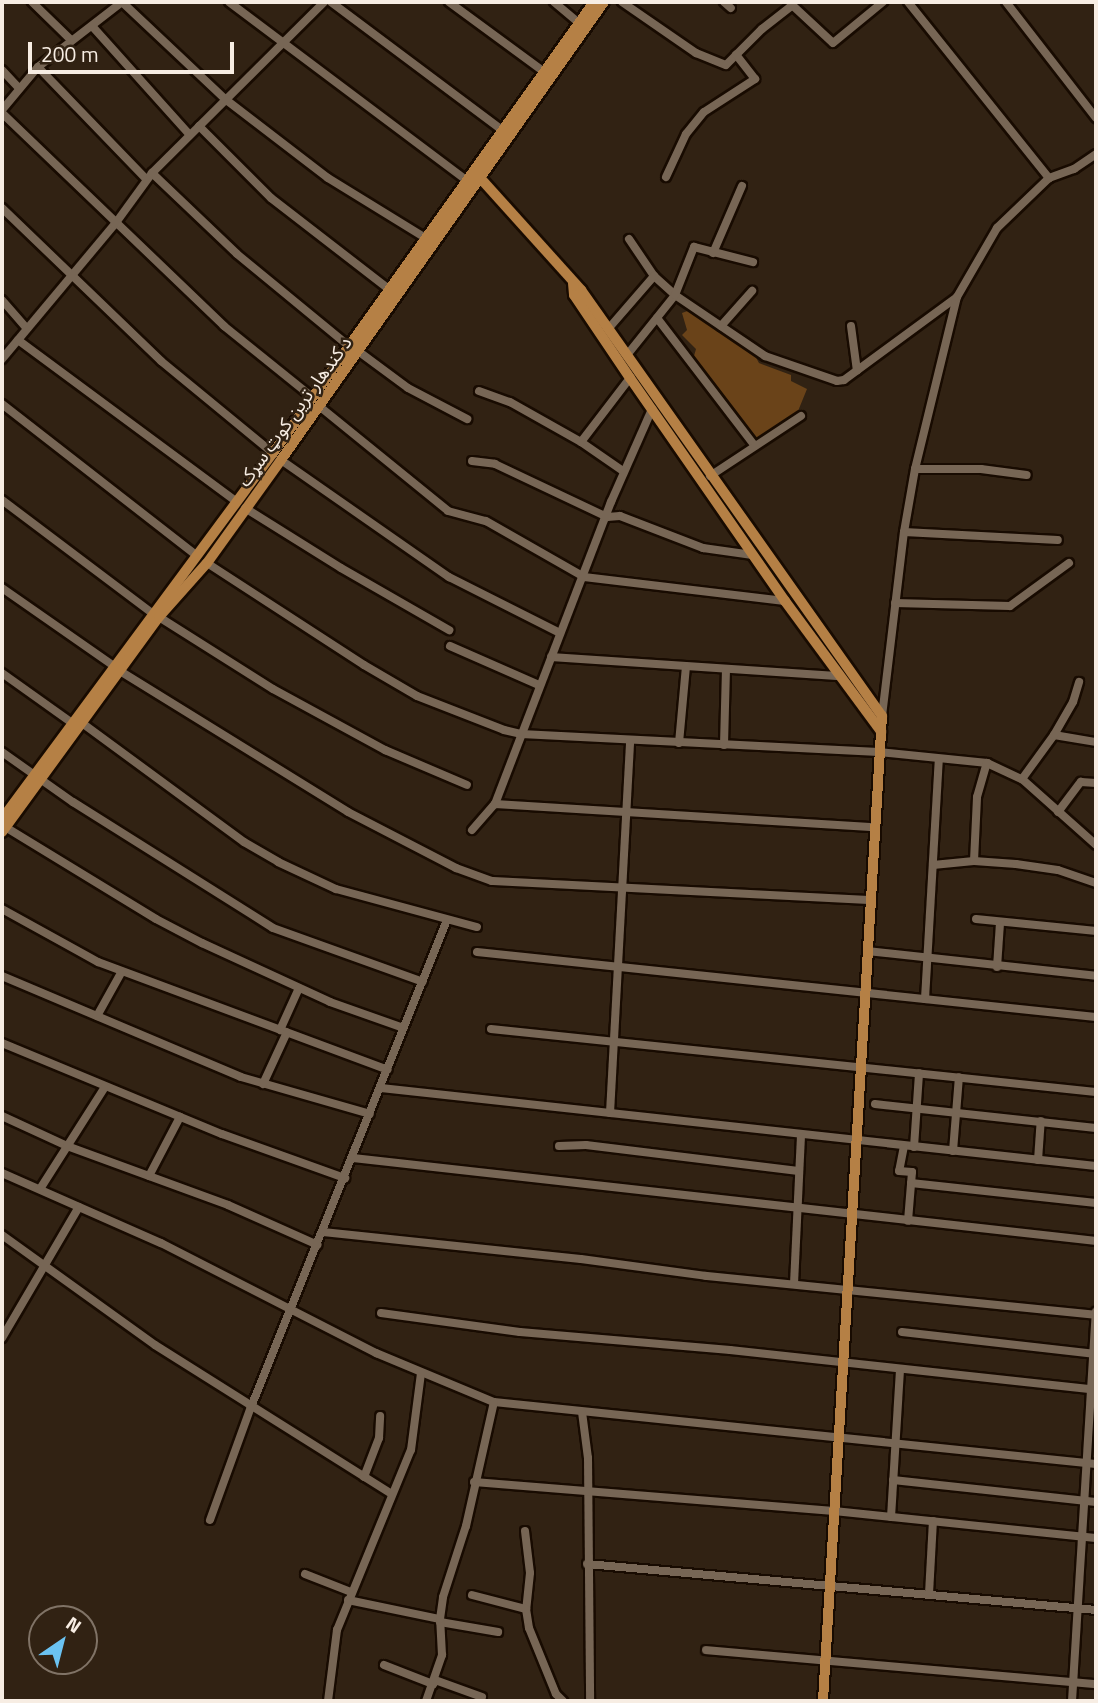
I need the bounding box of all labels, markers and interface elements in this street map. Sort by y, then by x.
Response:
scale bar [32,28,238,72]
text: 200 m [41,38,98,70]
street label: د کندهار ترين کوټ سړک [232,332,356,490]
north arrow [28,1605,98,1675]
text: N [60,1608,88,1640]

